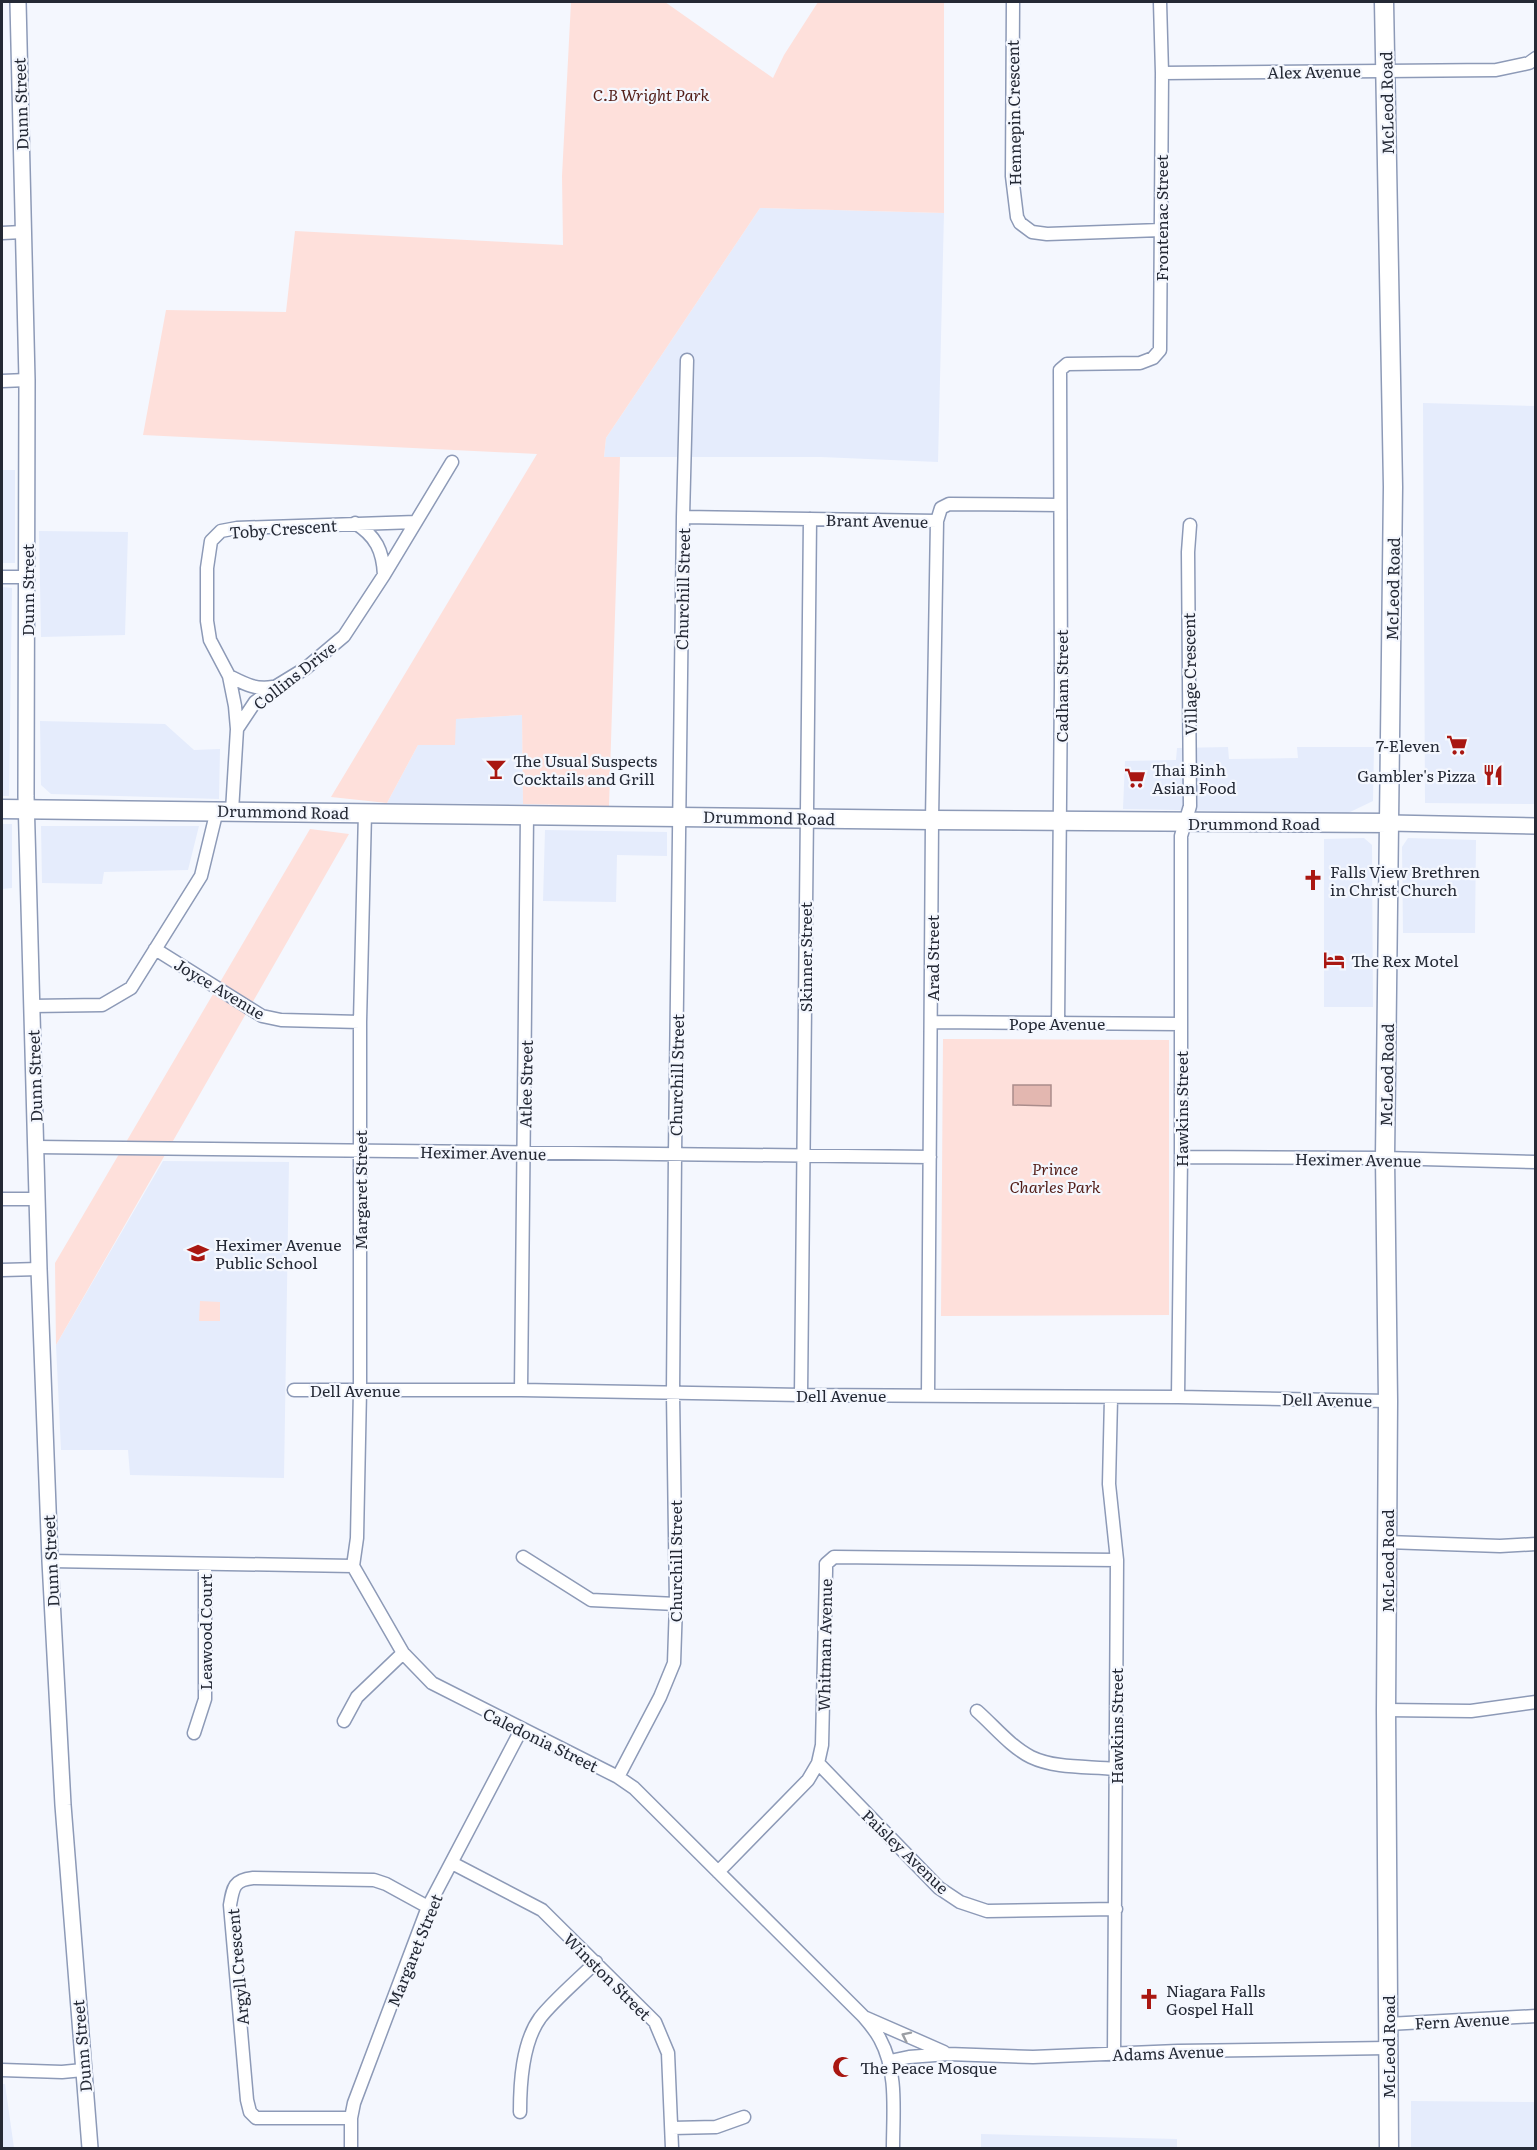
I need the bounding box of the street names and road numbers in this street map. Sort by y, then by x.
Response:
street label: Hennepin Crescent [1000,39,1026,186]
street label: McLeod Road [1373,51,1399,155]
street label: Dunn Street [6,57,34,151]
street label: Alex Avenue [1267,58,1361,84]
street label: Frontenac Street [1149,154,1173,281]
street label: Brant Avenue [826,507,928,533]
street label: Toby Crescent [228,512,338,544]
street label: Churchill Street [669,527,695,650]
street label: McLeod Road [1379,537,1405,641]
street label: Dunn Street [15,543,39,636]
street label: Village Crescent [1176,612,1202,736]
street label: Cadham Street [1049,629,1073,742]
street label: Collins Drive [248,635,340,715]
street label: Drummond Road [217,798,350,824]
street label: Drummond Road [703,804,836,830]
street label: Drummond Road [1188,811,1320,835]
street label: Skinner Street [793,901,817,1012]
street label: Arad Street [920,914,944,1001]
street label: Joyce Avenue [170,951,270,1025]
street label: Pope Avenue [1009,1011,1105,1035]
street label: Churchill Street [663,1013,689,1136]
street label: McLeod Road [1373,1023,1399,1127]
street label: Dunn Street [20,1029,48,1123]
street label: Atlee Street [512,1039,538,1128]
street label: Hawkins Street [1169,1050,1193,1167]
street label: Margaret Street [348,1130,372,1250]
street label: Heximer Avenue [420,1139,546,1165]
street label: Heximer Avenue [1295,1146,1421,1172]
street label: Dell Avenue [310,1378,400,1402]
street label: Dell Avenue [796,1383,886,1407]
street label: Dell Avenue [1282,1386,1372,1412]
street label: Churchill Street [663,1499,687,1622]
street label: McLeod Road [1375,1509,1399,1613]
street label: Dunn Street [36,1514,64,1608]
street label: Leawood Court [193,1573,217,1690]
street label: Whitman Avenue [811,1578,837,1712]
street label: Hawkins Street [1104,1667,1128,1784]
street label: Caledonia Street [479,1701,603,1778]
street label: Paisley Avenue [857,1803,955,1899]
street label: Margaret Street [380,1889,448,2010]
street label: Argyll Crescent [220,1907,254,2026]
street label: Winston Street [559,1927,658,2026]
street label: McLeod Road [1376,1995,1400,2099]
street label: Dunn Street [65,1998,97,2093]
street label: Fern Avenue [1414,2006,1510,2034]
street label: Adams Avenue [1112,2038,1224,2066]

